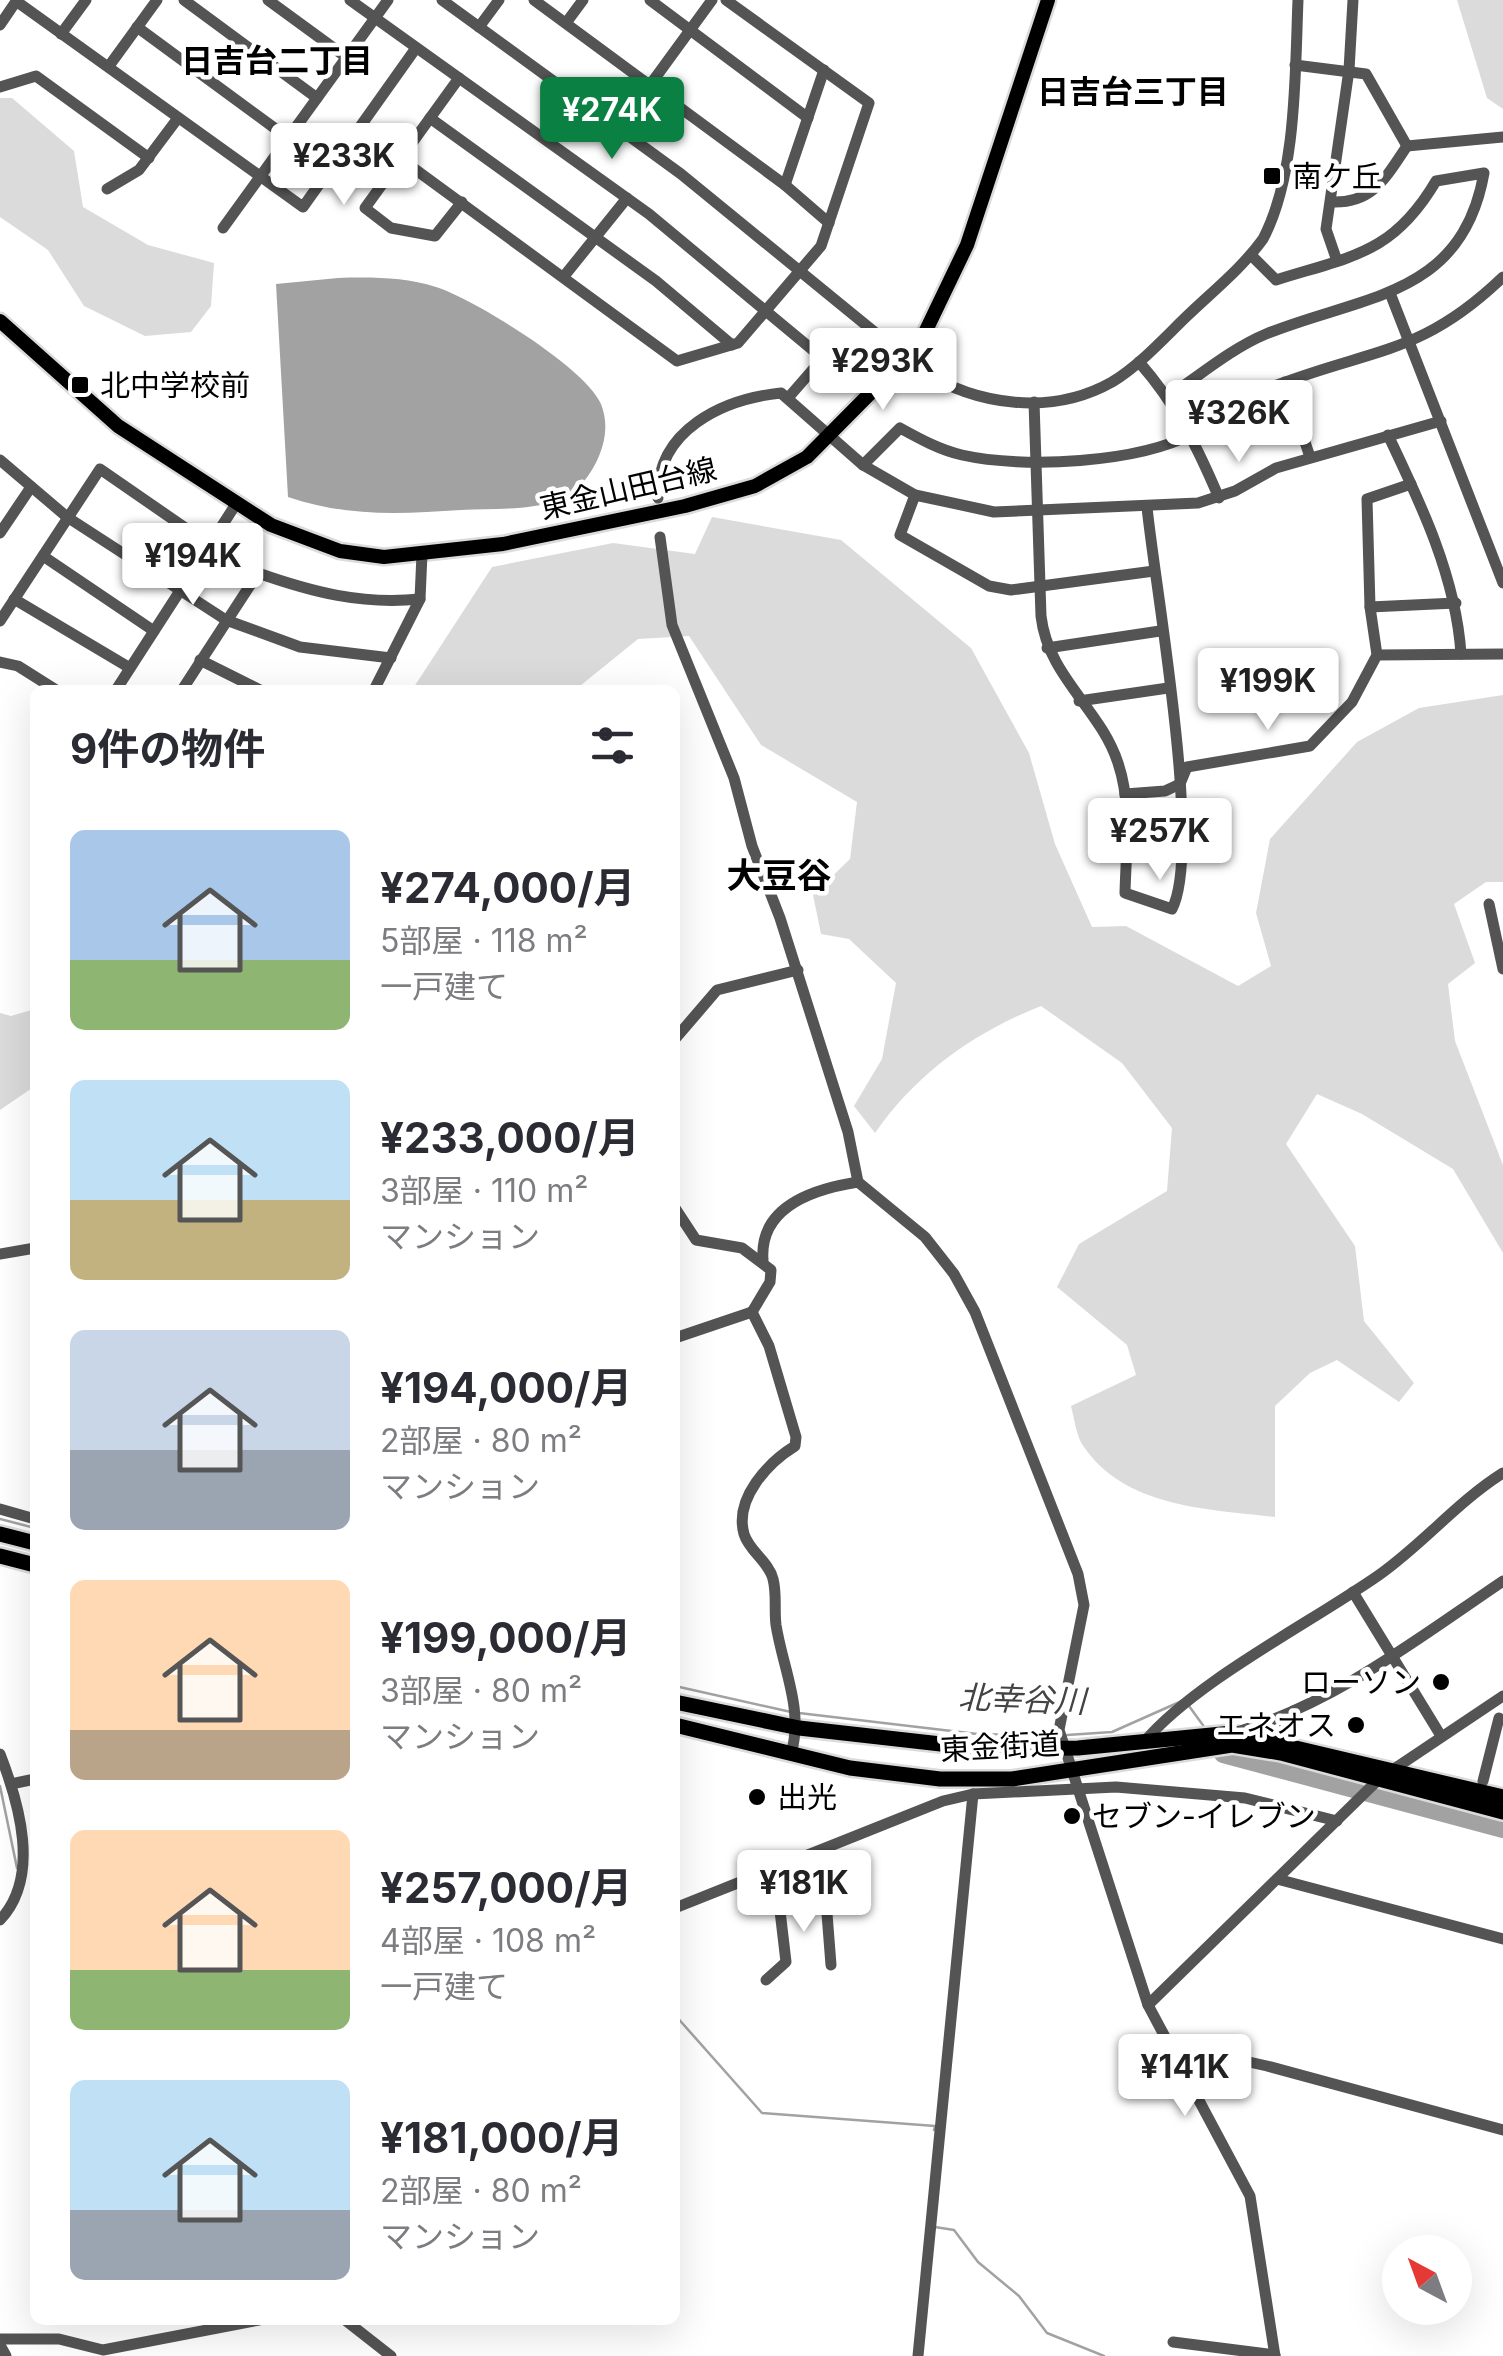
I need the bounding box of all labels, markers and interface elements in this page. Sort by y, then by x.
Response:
district label: 日吉台二丁目 [181,41,373,80]
district label: 日吉台三丁目 [1037,72,1229,111]
pin: ¥274K [542,77,682,162]
text: ¥274K [562,90,662,129]
pin: ¥233K [274,123,414,208]
text: ¥233K [293,136,395,175]
place label: 南ケ丘 [1292,158,1382,194]
marker: 南ケ丘 [1261,165,1283,187]
pin: ¥293K [813,328,953,413]
text: ¥293K [832,341,934,380]
place label: 北中学校前 [100,367,250,403]
marker: 北中学校前 [69,374,91,396]
pin: ¥326K [1169,380,1309,465]
text: ¥326K [1188,393,1290,432]
street label: 東金山田台線 [536,450,720,526]
pin: ¥194K [123,523,263,608]
text: ¥194K [144,536,242,575]
pin: ¥199K [1198,648,1338,733]
text: ¥199K [1220,661,1316,700]
icon: filters [585,718,640,773]
text: 9件の物件 [70,723,265,774]
pin: ¥257K [1090,798,1230,883]
text: ¥257K [1110,811,1210,850]
district label: 大豆谷 [726,854,832,896]
text: ¥274,000/月 [380,862,635,913]
icon: home [150,870,270,990]
text: 5部屋 · 118 m² [380,921,588,960]
text: 一戸建て [380,967,508,1006]
text: ¥233,000/月 [380,1112,640,1163]
icon: home [150,1120,270,1240]
text: 3部屋 · 110 m² [380,1171,588,1210]
text: マンション [380,1217,540,1256]
text: ¥194,000/月 [380,1362,632,1413]
icon: home [150,1370,270,1490]
text: 2部屋 · 80 m² [380,1421,582,1460]
text: マンション [380,1467,540,1506]
text: ¥199,000/月 [380,1612,631,1663]
icon: home [150,1620,270,1740]
place label: ローソン [1301,1664,1421,1700]
text: 3部屋 · 80 m² [380,1671,582,1710]
marker: ローソン [1430,1671,1452,1693]
water label: 北幸谷川 [957,1677,1090,1721]
place label: エネオス [1216,1707,1336,1743]
marker: エネオス [1345,1714,1367,1736]
text: マンション [380,1717,540,1756]
street label: 東金街道 [939,1725,1061,1767]
place label: 出光 [777,1779,837,1815]
marker: 出光 [746,1786,768,1808]
place label: セブン-イレブン [1092,1798,1316,1834]
marker: セブン-イレブン [1061,1805,1083,1827]
pin: ¥181K [734,1850,874,1935]
text: ¥257,000/月 [380,1862,633,1913]
text: ¥181K [759,1863,849,1902]
icon: home [150,1870,270,1990]
text: 4部屋 · 108 m² [380,1921,596,1960]
text: 一戸建て [380,1967,508,2006]
pin: ¥141K [1115,2034,1255,2119]
text: ¥141K [1140,2047,1230,2086]
text: ¥181,000/月 [380,2112,624,2163]
icon: home [150,2120,270,2240]
text: 2部屋 · 80 m² [380,2171,582,2210]
text: マンション [380,2217,540,2256]
north arrow [1382,2235,1472,2325]
map controls [1382,2235,1472,2325]

